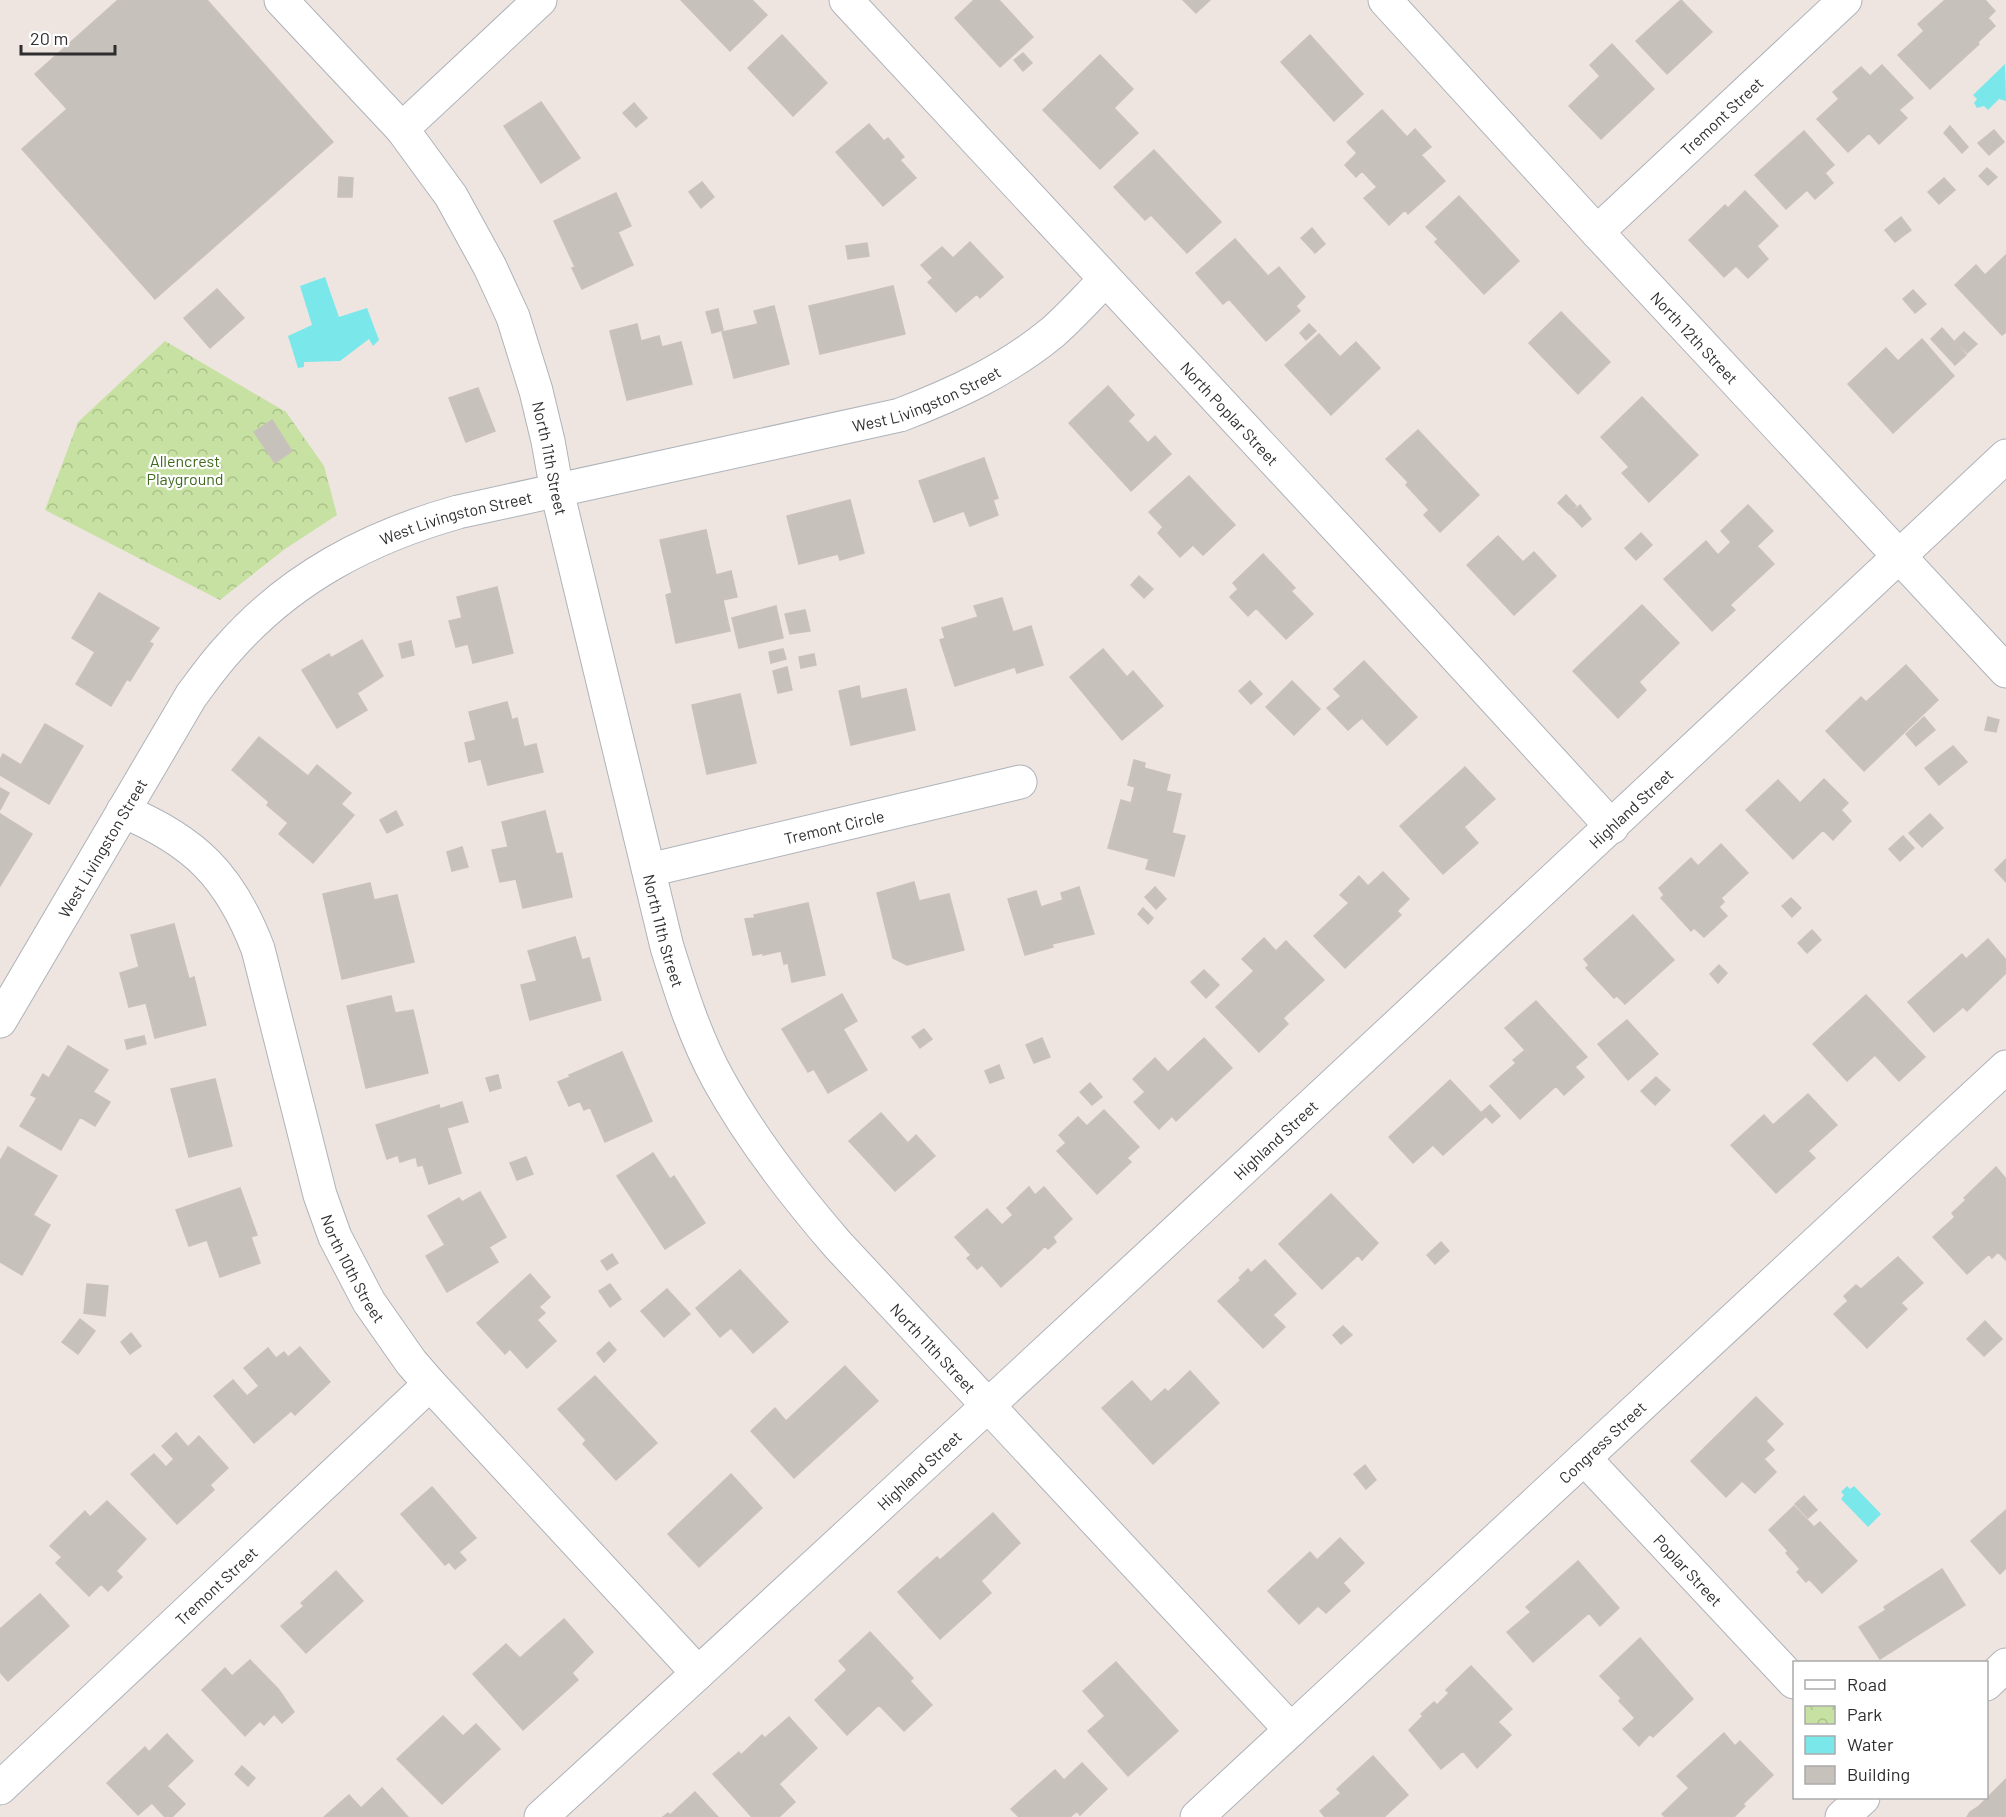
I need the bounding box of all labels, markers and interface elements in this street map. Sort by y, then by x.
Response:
scale bar [21,18,116,56]
text: 20 m [30,27,68,49]
street label: Tremont Street [1676,73,1766,159]
street label: North 12th Street [1648,287,1742,387]
street label: North Poplar Street [1177,357,1283,469]
street label: West Livingston Street [850,361,1004,435]
street label: North 11th Street [529,399,572,517]
park label: Allencrest Playground [146,451,224,488]
street label: West Livingston Street [377,487,534,548]
street label: Highland Street [1585,764,1676,852]
street label: West Livingston Street [54,775,150,921]
street label: Tremont Circle [782,805,886,847]
street label: North 11th Street [640,872,689,989]
street label: Highland Street [1229,1096,1321,1183]
street label: North 10th Street [318,1211,390,1326]
street label: North 11th Street [887,1299,980,1396]
street label: Congress Street [1554,1397,1649,1487]
street label: Highland Street [873,1426,965,1513]
street label: Poplar Street [1650,1530,1727,1609]
street label: Tremont Street [171,1542,261,1628]
legend [1793,1661,1988,1799]
text: Road [1847,1673,1887,1695]
text: Park [1847,1703,1882,1725]
text: Water [1847,1733,1894,1755]
text: Building [1847,1763,1910,1785]

